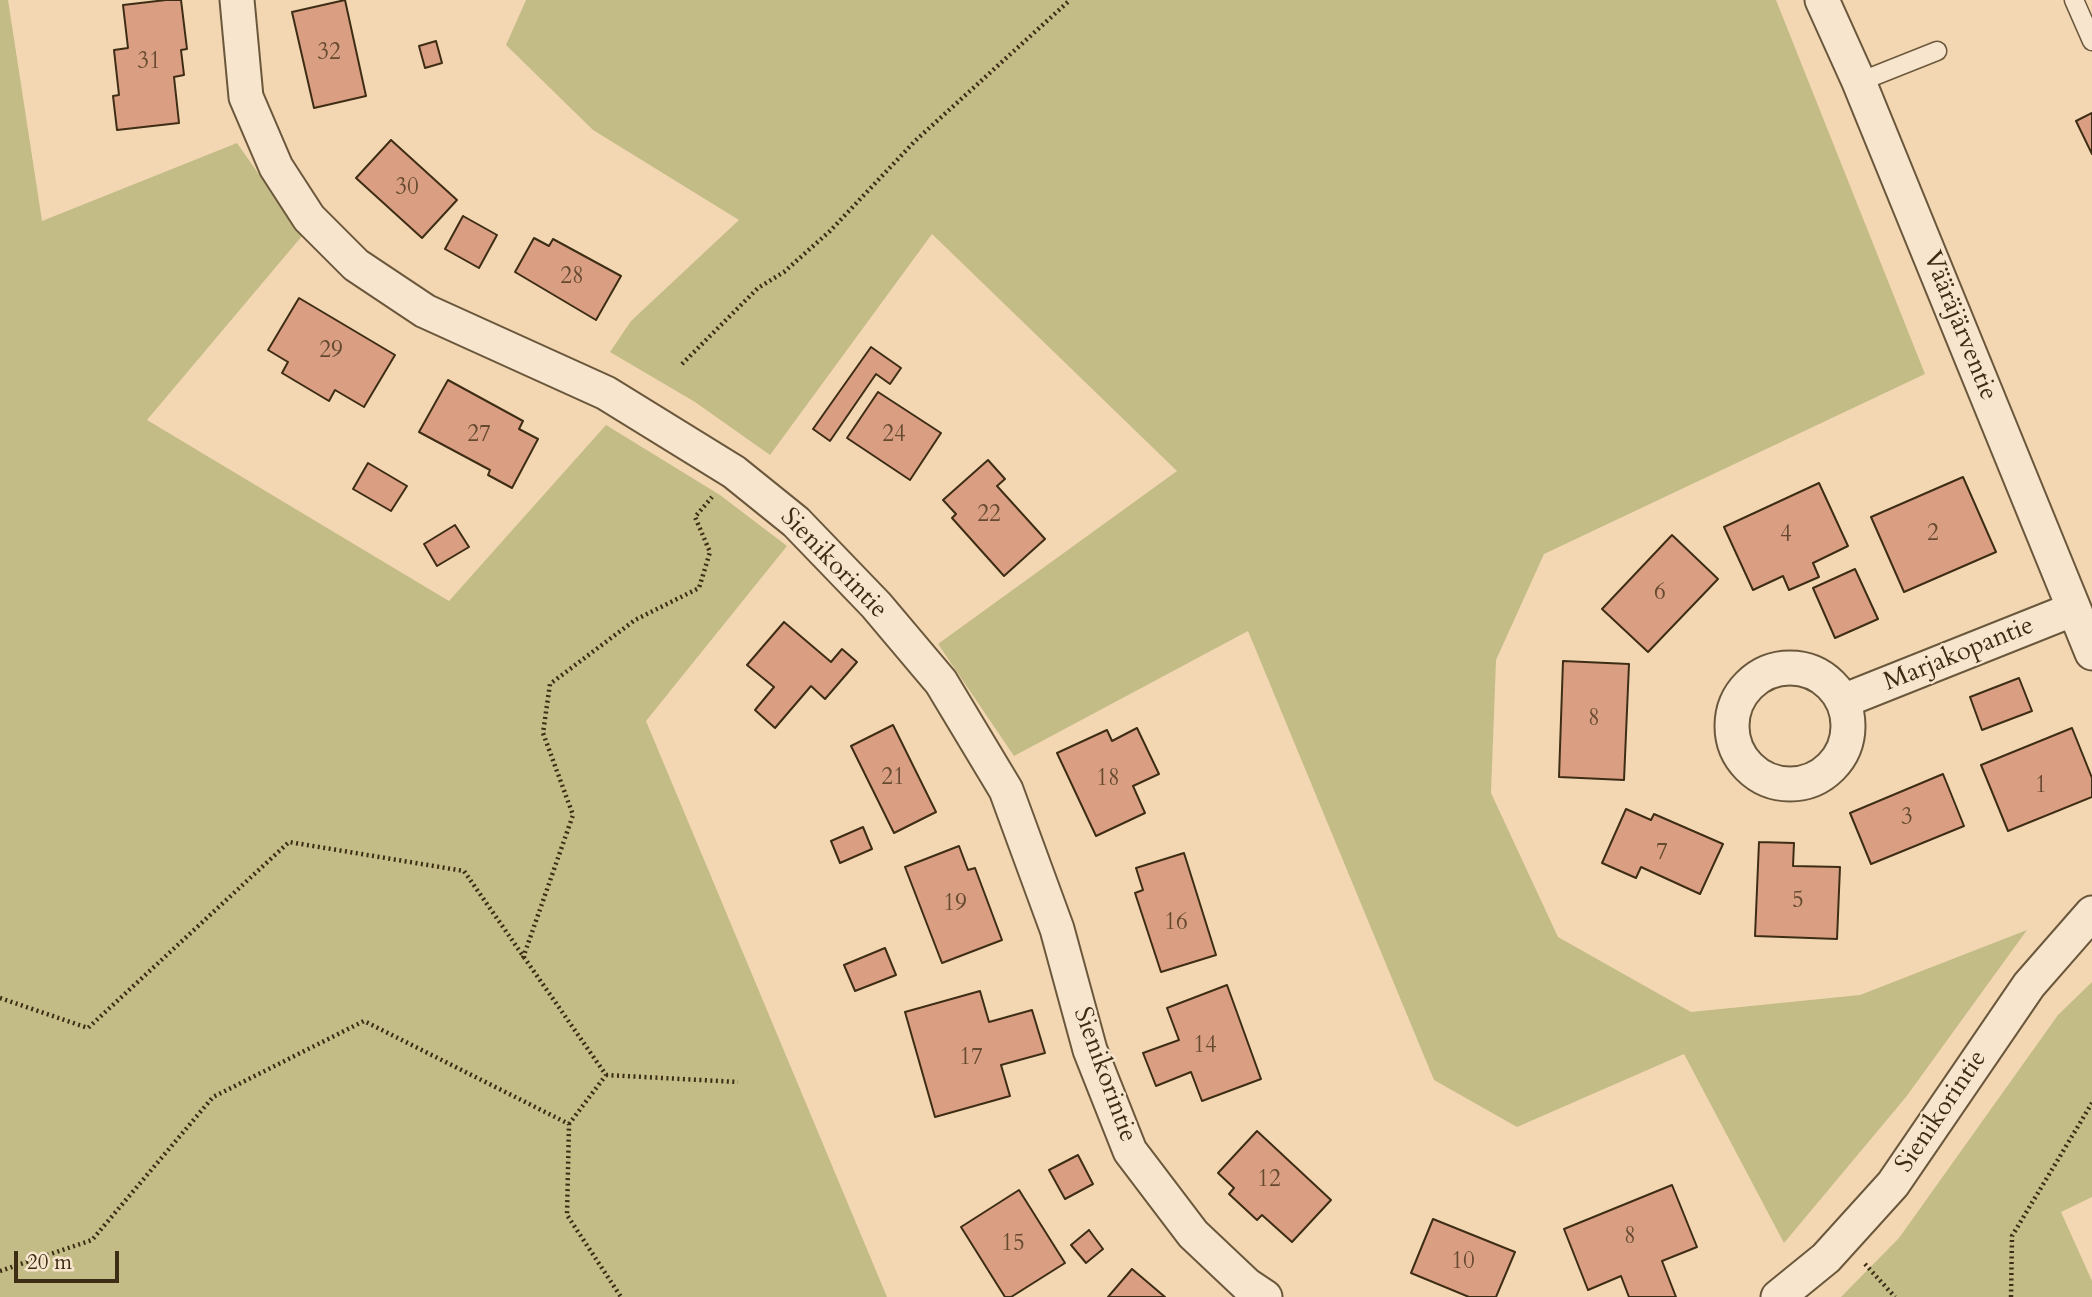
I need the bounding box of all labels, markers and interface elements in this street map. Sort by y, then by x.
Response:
house number: 32 [317,40,341,68]
house number: 31 [137,49,161,77]
house number: 30 [395,175,419,203]
street label: Vääräjärventie [1915,247,2003,405]
house number: 28 [560,264,584,292]
house number: 29 [319,338,343,366]
house number: 27 [467,422,491,450]
house number: 24 [882,422,906,450]
street label: Sienikorintie [773,502,893,626]
house number: 22 [977,502,1001,530]
house number: 2 [1927,521,1939,549]
house number: 4 [1780,522,1792,550]
house number: 6 [1654,580,1666,608]
street label: Marjakopantie [1879,611,2039,699]
house number: 8 [1588,706,1600,734]
house number: 21 [881,765,905,793]
house number: 18 [1096,766,1120,794]
house number: 1 [2035,773,2047,801]
house number: 3 [1901,805,1913,833]
house number: 7 [1656,840,1668,868]
house number: 5 [1792,888,1804,916]
house number: 19 [943,891,967,919]
house number: 16 [1164,910,1188,938]
street label: Sienikorintie [1065,1003,1143,1147]
house number: 14 [1193,1033,1217,1061]
house number: 17 [959,1045,983,1073]
street label: Sienikorintie [1890,1045,1994,1179]
house number: 12 [1257,1167,1281,1195]
house number: 8 [1624,1224,1636,1252]
house number: 15 [1001,1231,1025,1259]
scale bar [18,1238,122,1282]
text: 20 m [27,1248,72,1277]
house number: 10 [1451,1249,1475,1277]

